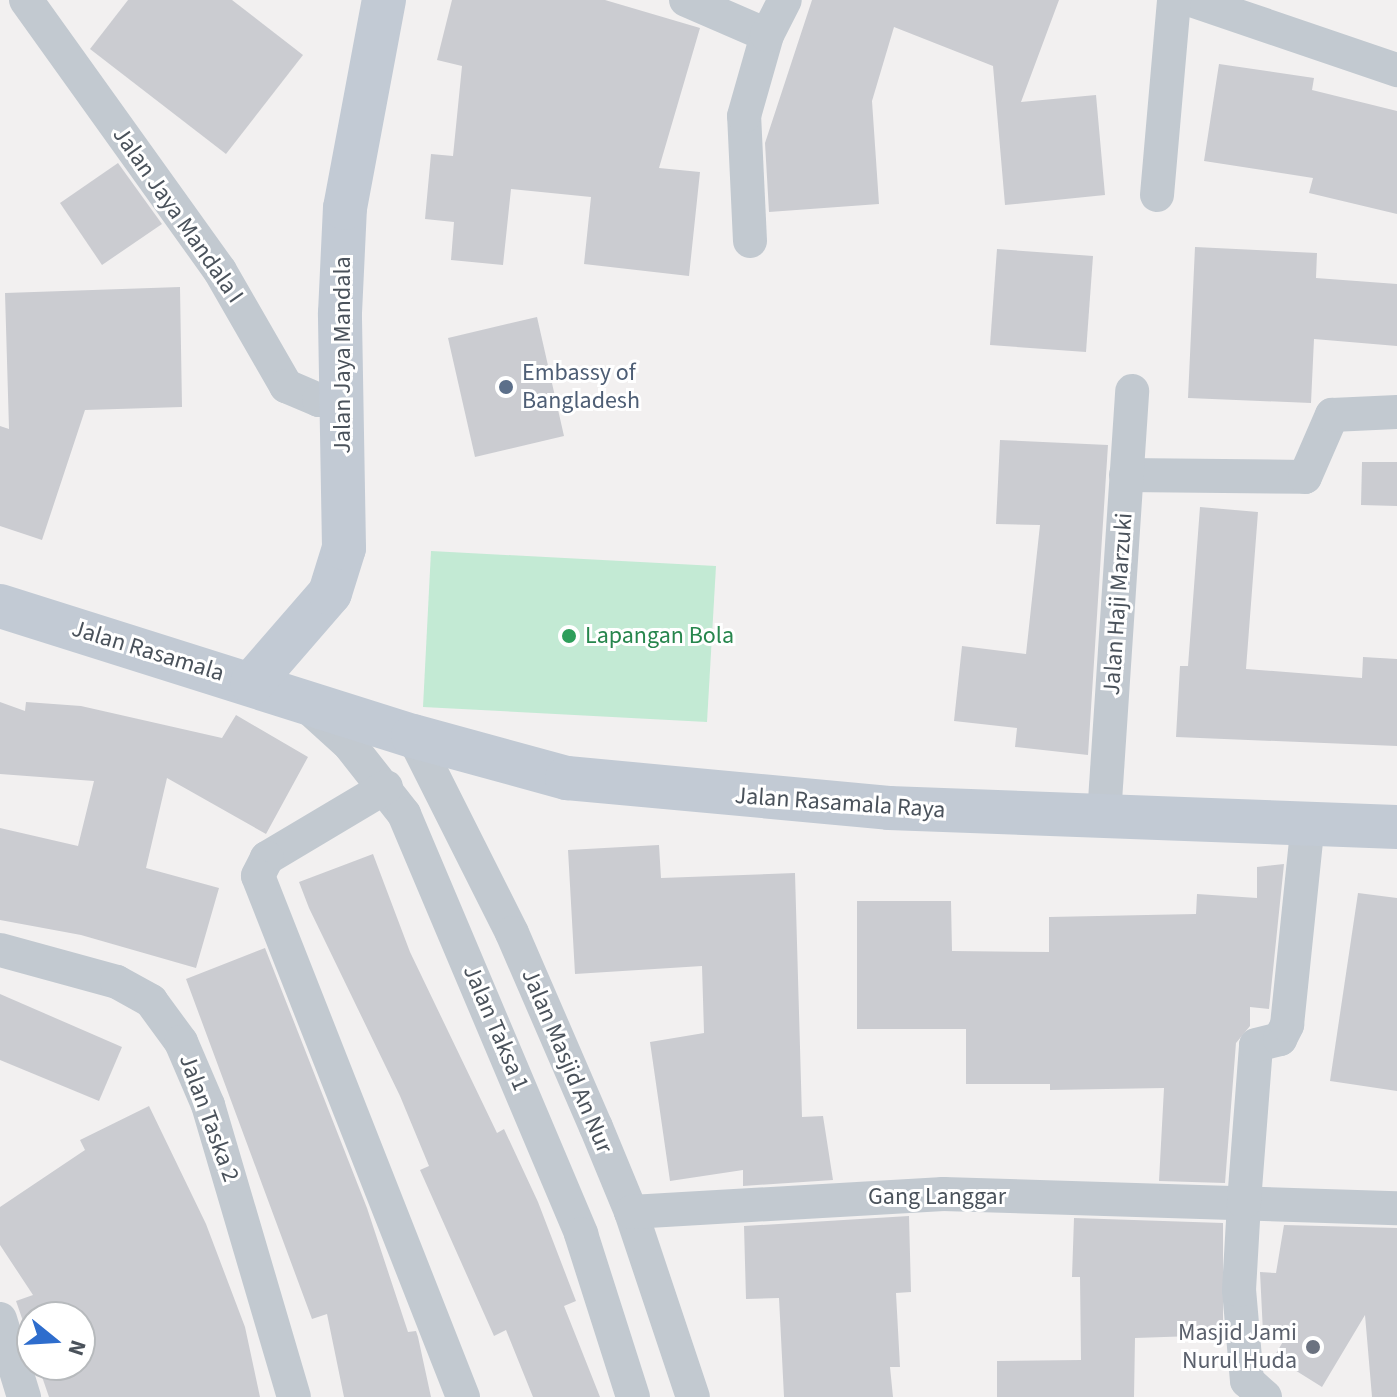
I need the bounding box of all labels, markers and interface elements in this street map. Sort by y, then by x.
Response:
street label: Jalan Jaya Mandala I [106,121,250,309]
street label: Jalan Jaya Mandala [329,256,357,454]
place label: Embassy of Bangladesh [522,359,640,415]
marker: Embassy of Bangladesh [497,378,515,396]
street label: Jalan Haji Marzuki [1097,512,1139,696]
street label: Jalan Rasamala [68,614,228,688]
place label: Lapangan Bola [585,622,734,650]
marker: Lapangan Bola [560,627,578,645]
street label: Jalan Rasamala Raya [734,781,946,825]
street label: Jalan Taksa 1 [457,961,535,1095]
street label: Jalan Masjid An Nur [515,965,619,1157]
street label: Jalan Taska 2 [173,1050,245,1186]
street label: Gang Langgar [868,1183,1006,1211]
north arrow [16,1301,96,1381]
place label: Masjid Jami Nurul Huda [1178,1319,1297,1375]
text: N [59,1336,94,1360]
marker: Masjid Jami Nurul Huda [1304,1338,1322,1356]

